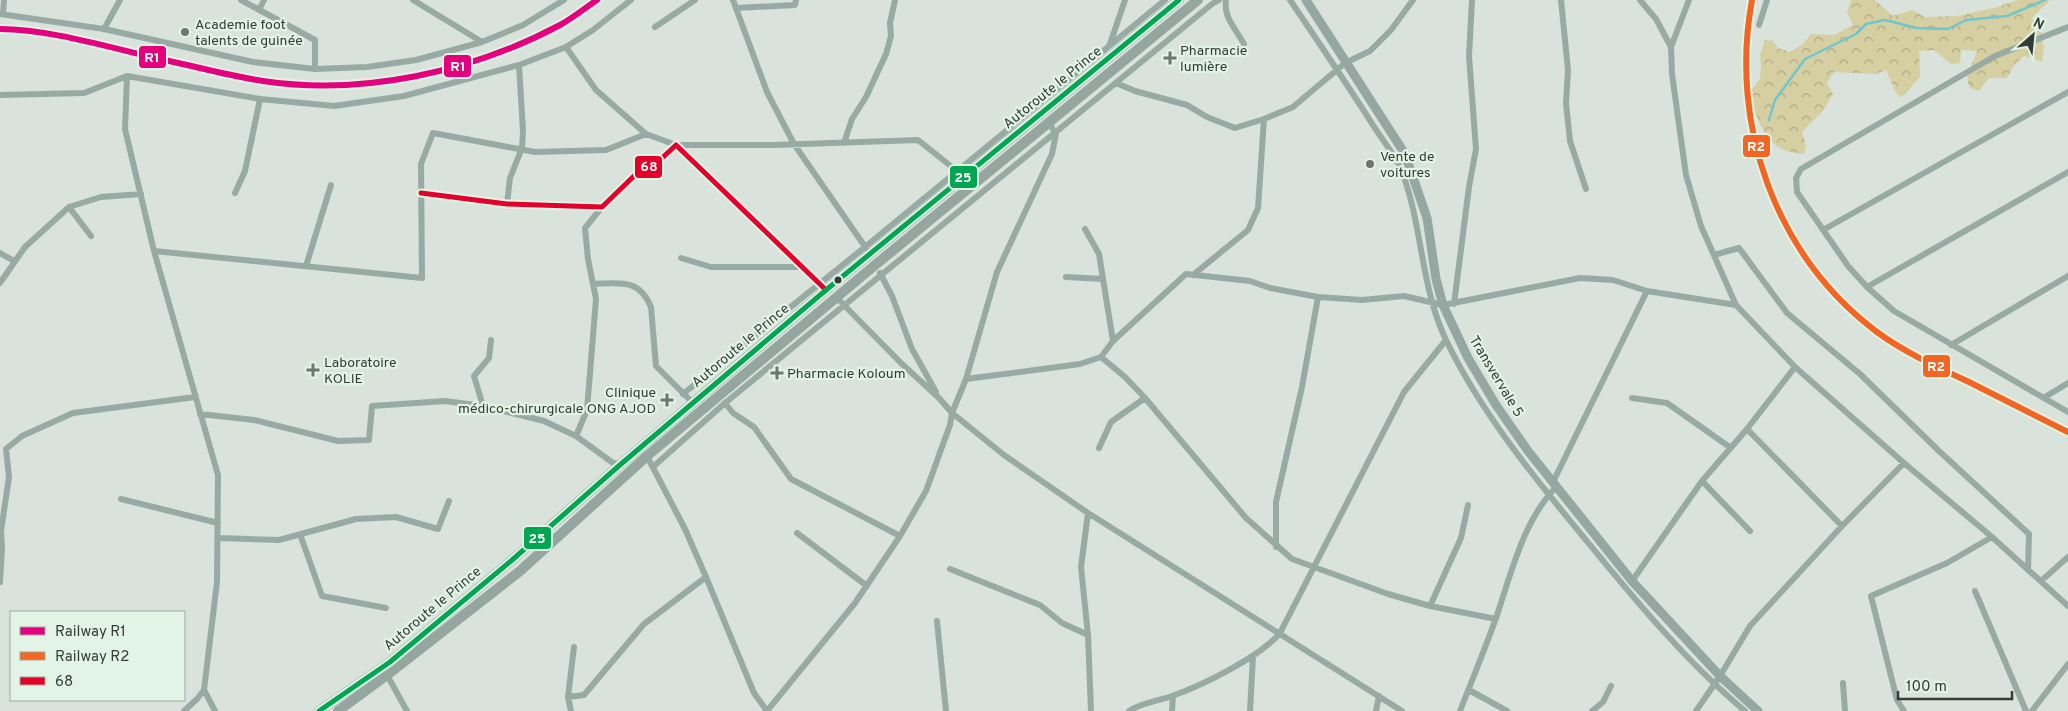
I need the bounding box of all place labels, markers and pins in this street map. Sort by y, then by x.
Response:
place label: Academie foot talents de guinée [195,17,303,50]
marker: Academie foot talents de guinée [179,26,191,38]
place label: Pharmacie lumière [1180,43,1247,76]
marker: Pharmacie lumière [1164,52,1176,64]
place label: Vente de voitures [1380,149,1435,182]
marker: Vente de voitures [1364,158,1376,170]
unlabelled marker [833,275,843,285]
place label: Laboratoire KOLIE [324,355,397,388]
marker: Laboratoire KOLIE [306,363,320,377]
place label: Pharmacie Koloum [787,366,906,383]
marker: Pharmacie Koloum [771,367,783,379]
place label: Clinique médico-chirurgicale ONG AJOD [458,385,656,418]
marker: Clinique médico-chirurgicale ONG AJOD [660,393,674,407]

